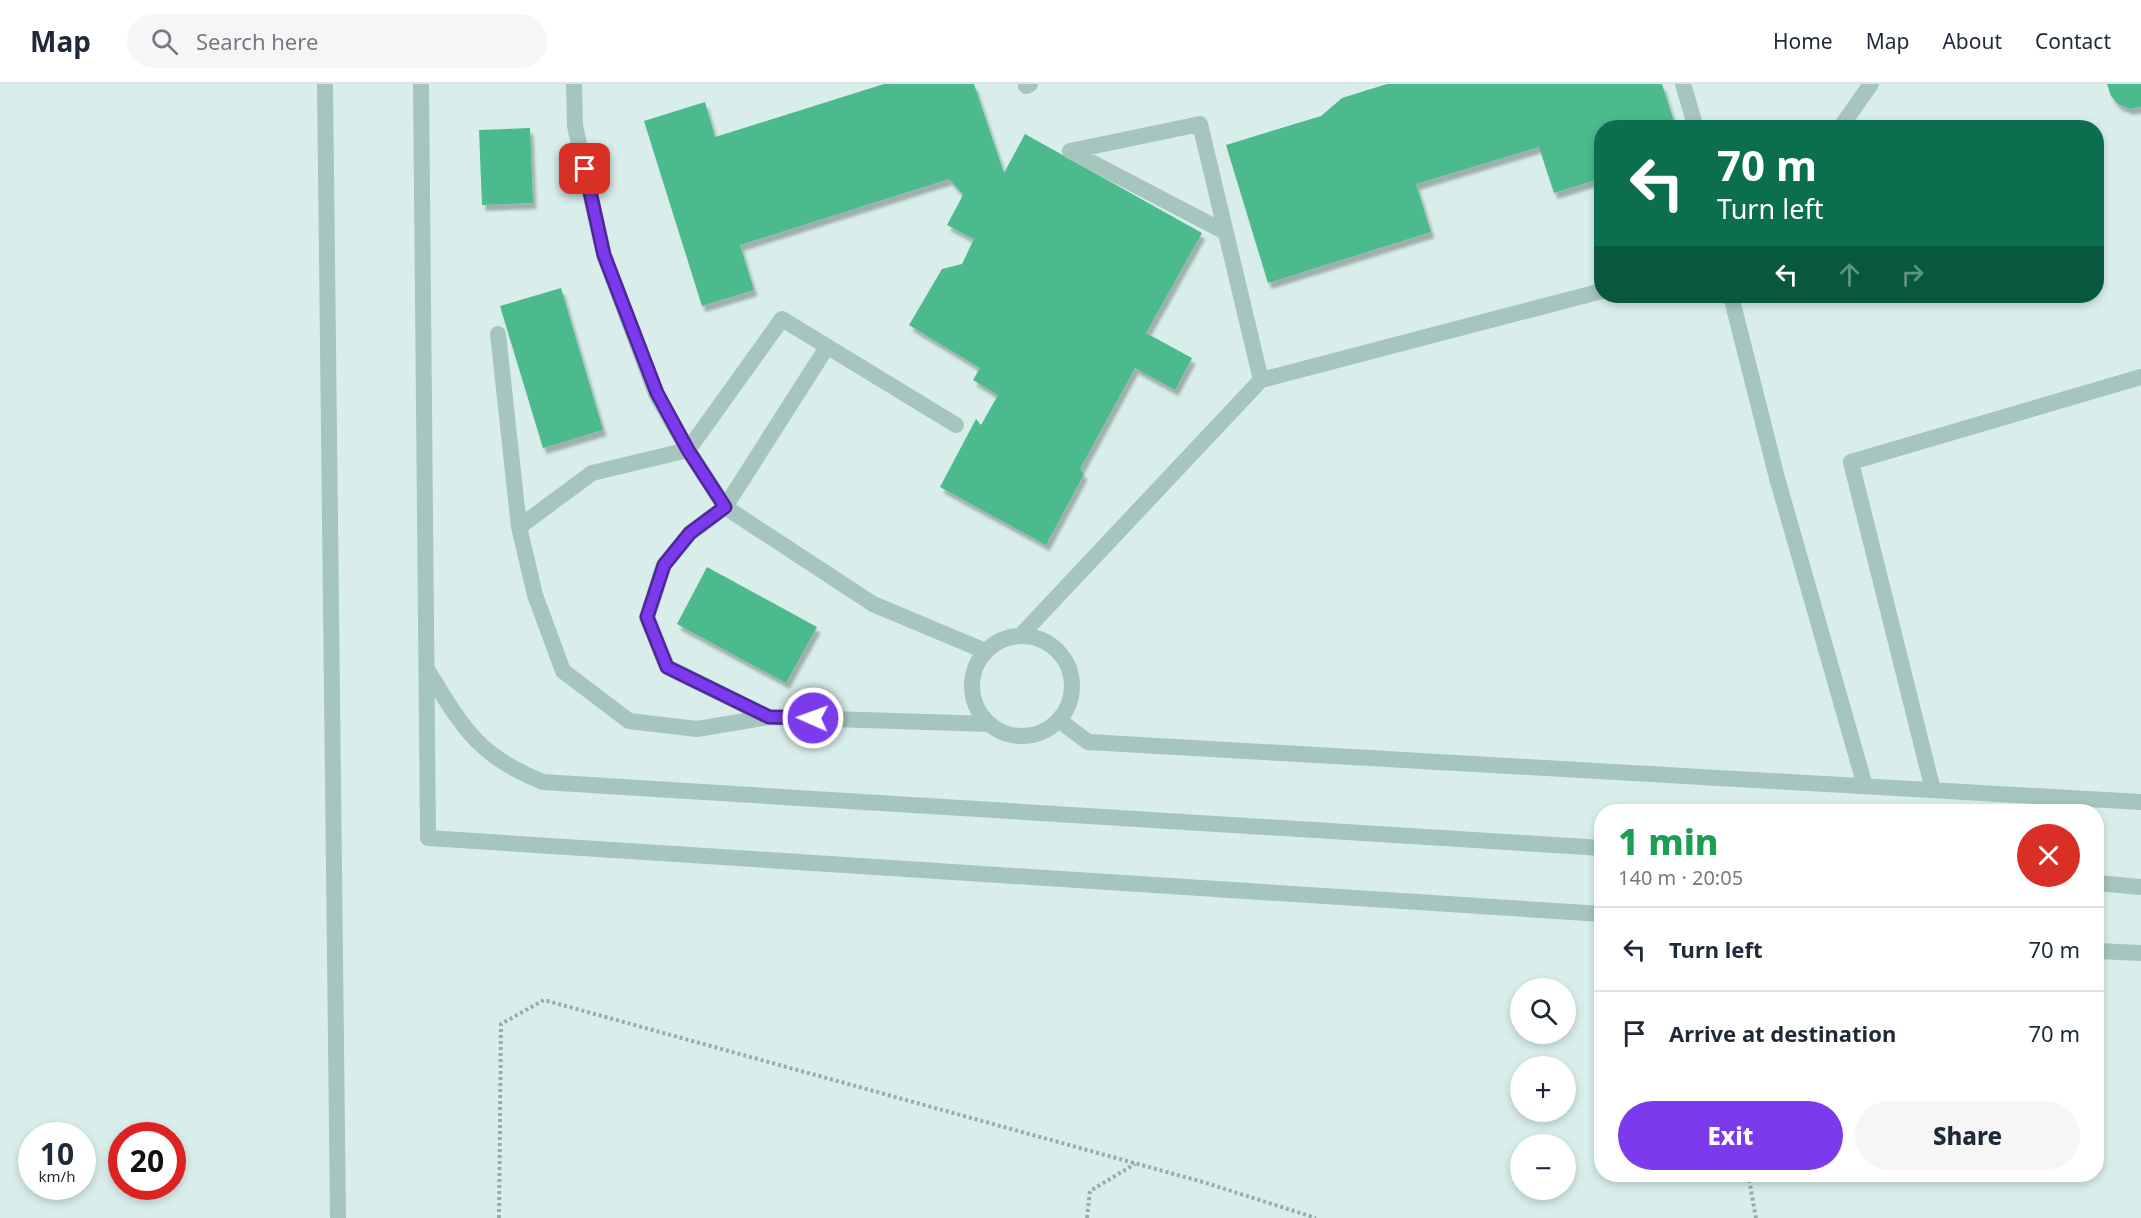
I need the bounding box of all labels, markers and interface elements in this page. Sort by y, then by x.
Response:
search box [127,14,547,68]
text: Map [30,22,91,60]
icon: search [148,25,181,58]
text: Search here [196,26,318,56]
text: Home [1773,27,1833,55]
text: Map [1866,27,1909,55]
text: About [1942,27,2002,55]
text: Contact [2035,27,2111,55]
text: 70 m [1717,136,1817,193]
pin [559,143,610,194]
icon: left [1618,144,1696,222]
icon: arrive [568,152,601,185]
text: Turn left [1717,190,1823,227]
icon: left [1770,258,1803,291]
icon: ahead [1833,258,1866,291]
icon: right [1896,258,1929,291]
position arrow [781,686,845,750]
text: 1 min [1618,817,1719,866]
button: close [2017,824,2080,887]
text: 140 m · 20:05 [1618,864,1743,891]
icon: left [1618,933,1651,966]
text: Turn left [1669,934,1763,964]
text: 70 m [2029,934,2080,964]
map controls [1510,978,1576,1200]
button: search [1510,978,1576,1044]
icon: arrive [1618,1017,1651,1050]
text: Arrive at destination [1669,1018,1896,1048]
text: 70 m [2029,1018,2080,1048]
button: + [1510,1056,1576,1122]
button: Exit [1618,1101,1843,1170]
button: Share [1855,1101,2080,1170]
speed limit sign: 20 [108,1122,186,1200]
text: 10 [40,1133,74,1174]
button: − [1510,1134,1576,1200]
text: km/h [39,1166,75,1186]

